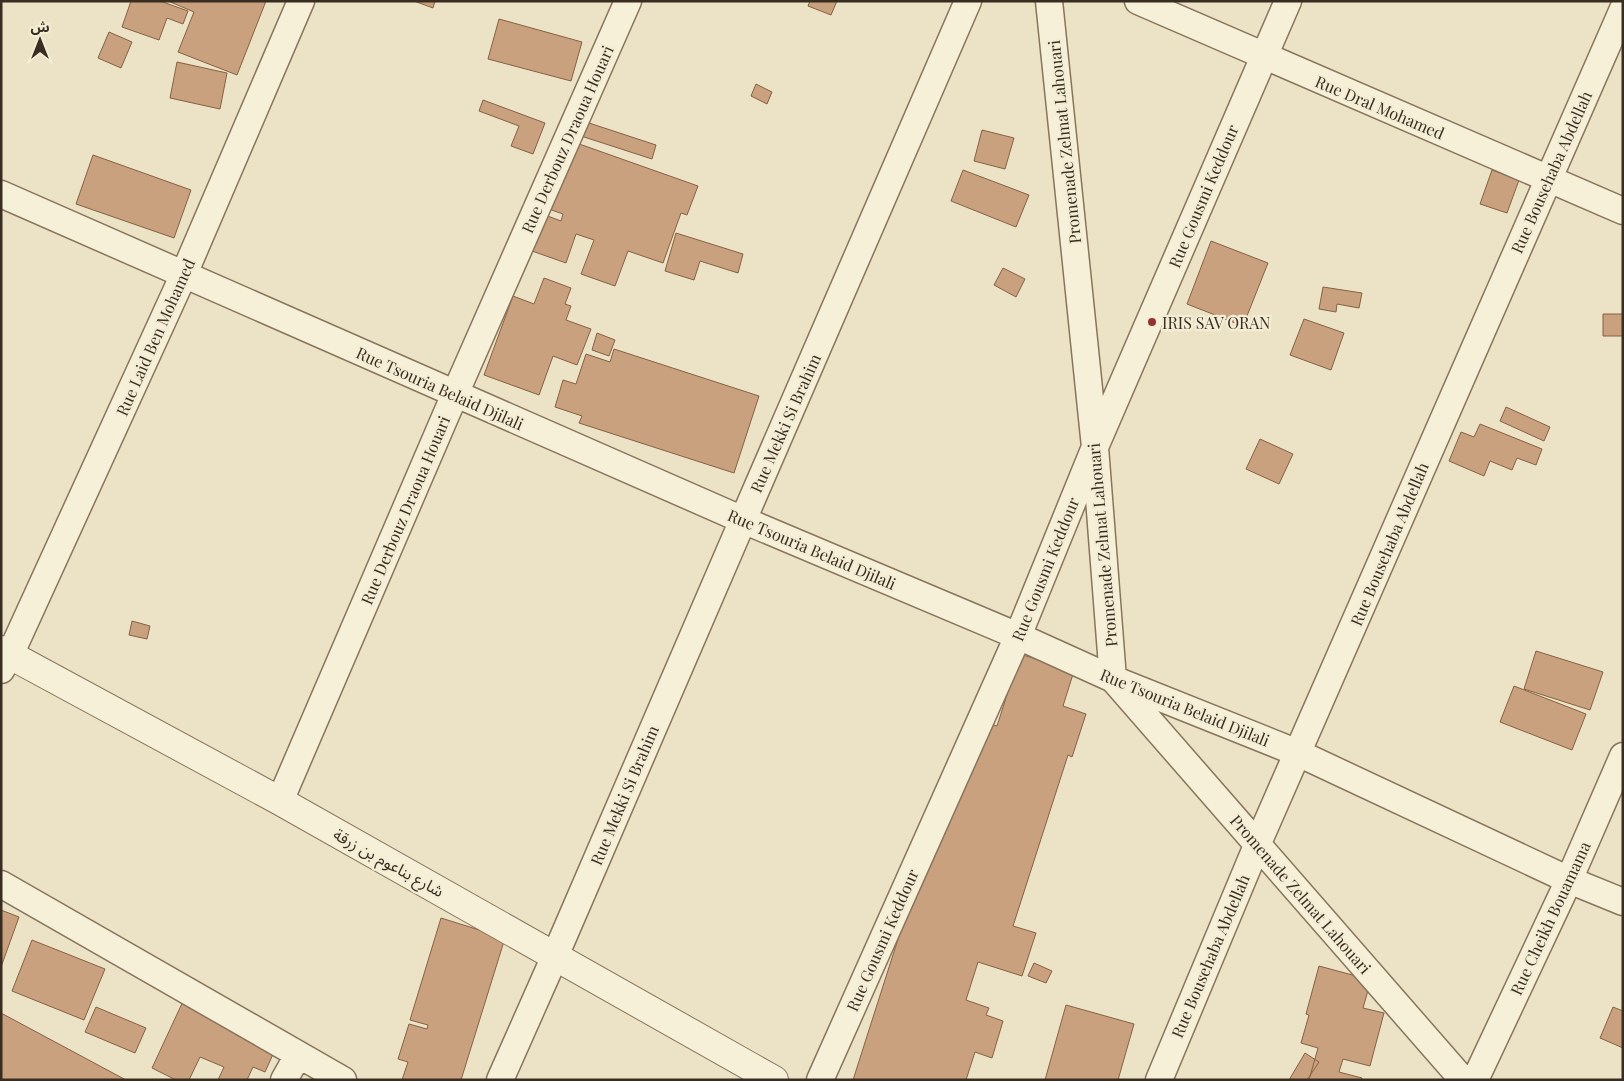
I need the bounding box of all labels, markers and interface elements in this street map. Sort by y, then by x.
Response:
north arrow [15,15,65,65]
text: ش [30,17,50,36]
street label: Promenade Zelmat Lahouari [1043,39,1085,245]
street label: Rue Derbouz Draoua Houari [516,42,618,236]
street label: Rue Dral Mohamed [1312,70,1448,144]
street label: Rue Bousehaba Abdellah [1506,87,1597,256]
street label: Rue Gousmi Keddour [1163,121,1243,271]
street label: Rue Laid Ben Mohamed [111,255,199,419]
place label: IRIS SAV ORAN [1162,312,1270,333]
marker: IRIS SAV ORAN [1146,316,1158,328]
street label: Rue Tsouria Belaid Djilali [353,342,527,434]
street label: Rue Mekki Si Brahim [745,350,825,496]
street label: Rue Derbouz Draoua Houari [356,412,454,608]
street label: Promenade Zelmat Lahouari [1083,442,1121,648]
street label: Rue Bousehaba Abdellah [1345,459,1433,629]
street label: Rue Gousmi Keddour [1007,494,1083,644]
street label: Rue Tsouria Belaid Djilali [725,504,900,594]
street label: Rue Tsouria Belaid Djilali [1097,663,1273,751]
street label: Rue Mekki Si Brahim [585,722,663,868]
street label: Promenade Zelmat Lahouari [1226,810,1376,978]
street label: شارع بناعوم بن زرقة [329,823,448,904]
street label: Rue Cheikh Bouamama [1505,838,1595,998]
street label: Rue Gousmi Keddour [841,866,923,1014]
street label: Rue Bousehaba Abdellah [1166,871,1254,1041]

